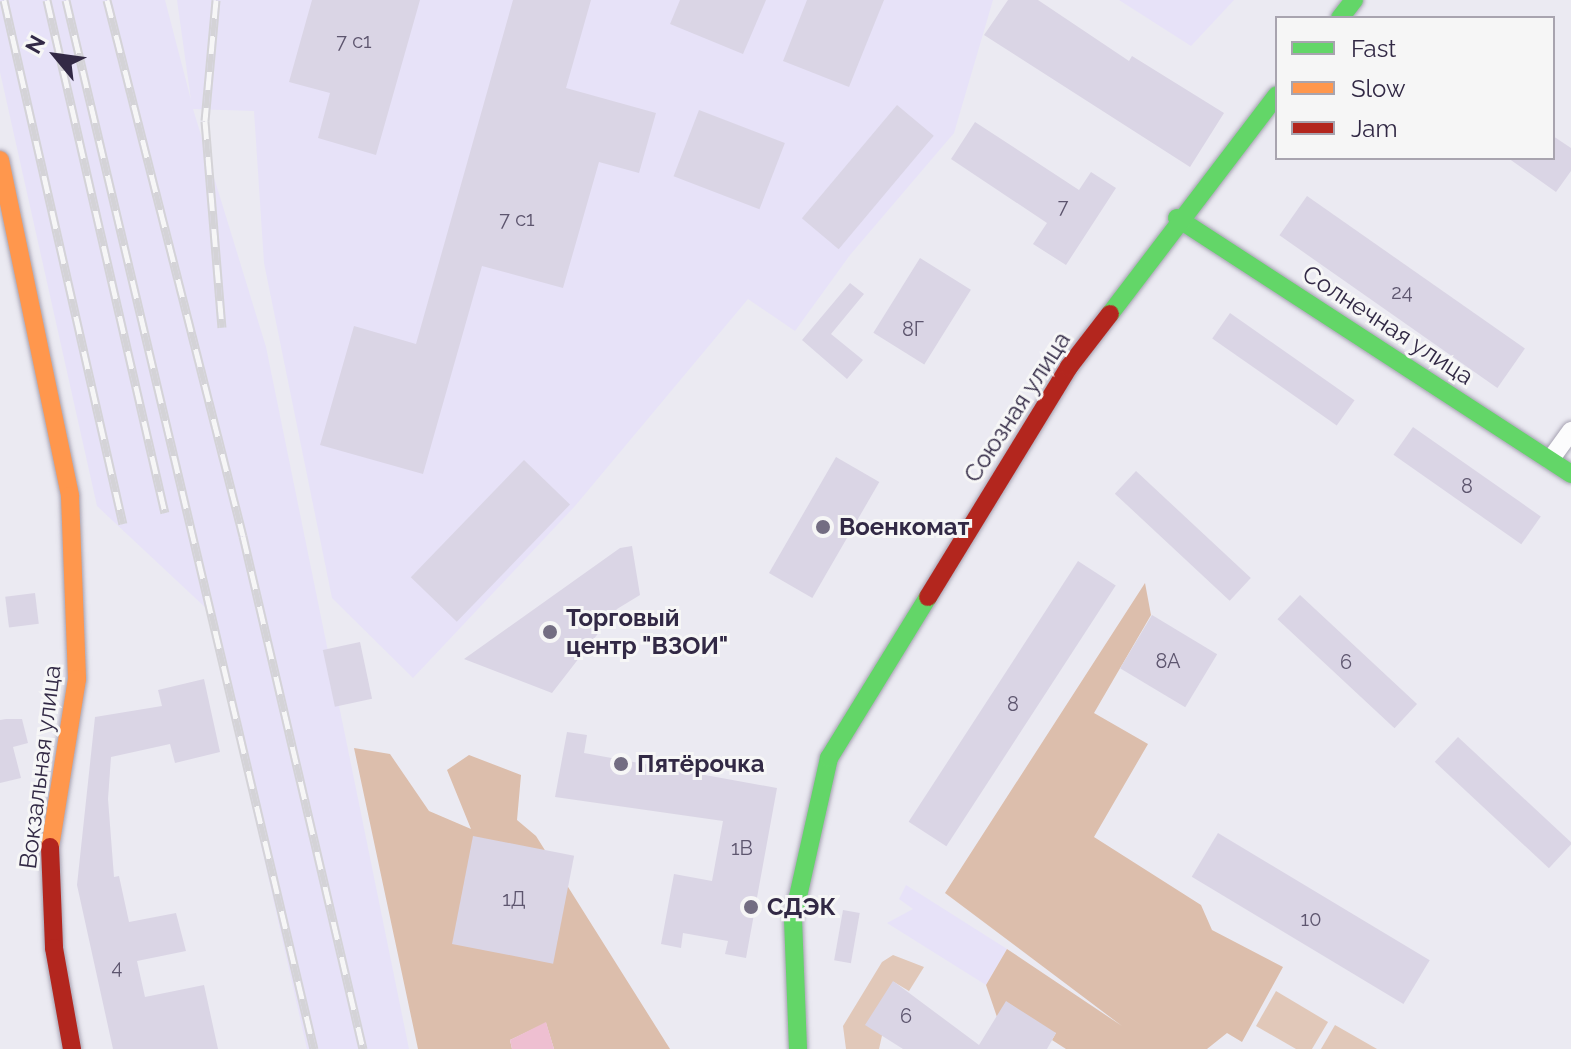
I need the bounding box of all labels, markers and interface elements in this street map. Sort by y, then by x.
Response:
north arrow [16,16,96,96]
legend [1275,16,1555,160]
house number: 7 с1 [336,29,372,53]
text: N [20,31,50,58]
text: Fast [1351,34,1396,63]
text: Slow [1351,74,1405,103]
text: Jam [1351,114,1397,143]
house number: 7 [1058,194,1068,218]
house number: 7 с1 [499,207,535,231]
street label: Солнечная улица [1297,259,1479,391]
house number: 24 [1391,280,1413,304]
house number: 8Г [902,317,924,341]
street label: Союзная улица [958,326,1076,488]
house number: 8 [1461,474,1473,498]
place label: Военкомат [839,513,969,541]
marker: Военкомат [814,518,832,536]
place label: Торговый центр "ВЗОИ" [566,604,729,660]
marker: Торговый центр "ВЗОИ" [541,623,559,641]
house number: 8А [1155,649,1181,673]
house number: 6 [1340,650,1352,674]
street label: Вокзальная улица [13,663,67,871]
house number: 8 [1007,692,1019,716]
place label: Пятёрочка [637,750,764,778]
marker: Пятёрочка [612,755,630,773]
house number: 1В [731,836,753,860]
house number: 1Д [502,887,526,911]
place label: СДЭК [767,893,836,921]
marker: СДЭК [742,898,760,916]
house number: 10 [1301,907,1321,931]
house number: 4 [112,955,122,979]
house number: 6 [900,1004,912,1028]

